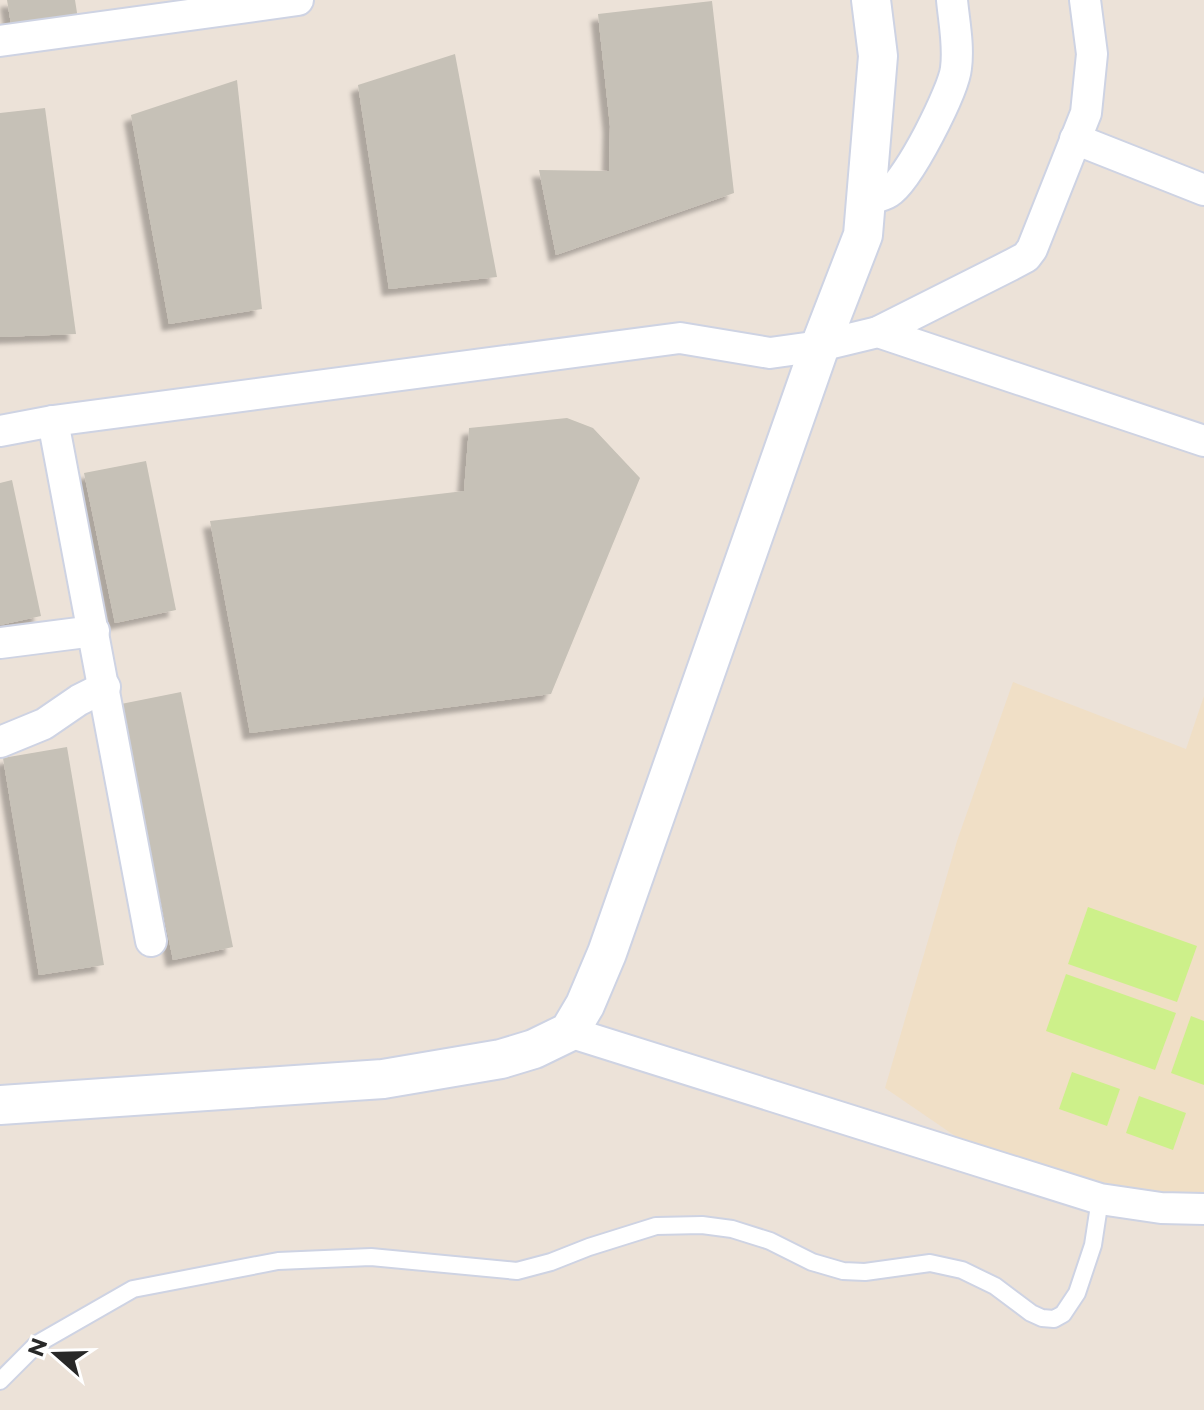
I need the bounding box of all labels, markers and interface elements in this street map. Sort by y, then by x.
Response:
north arrow [16,1314,96,1394]
text: N [22,1334,53,1360]

